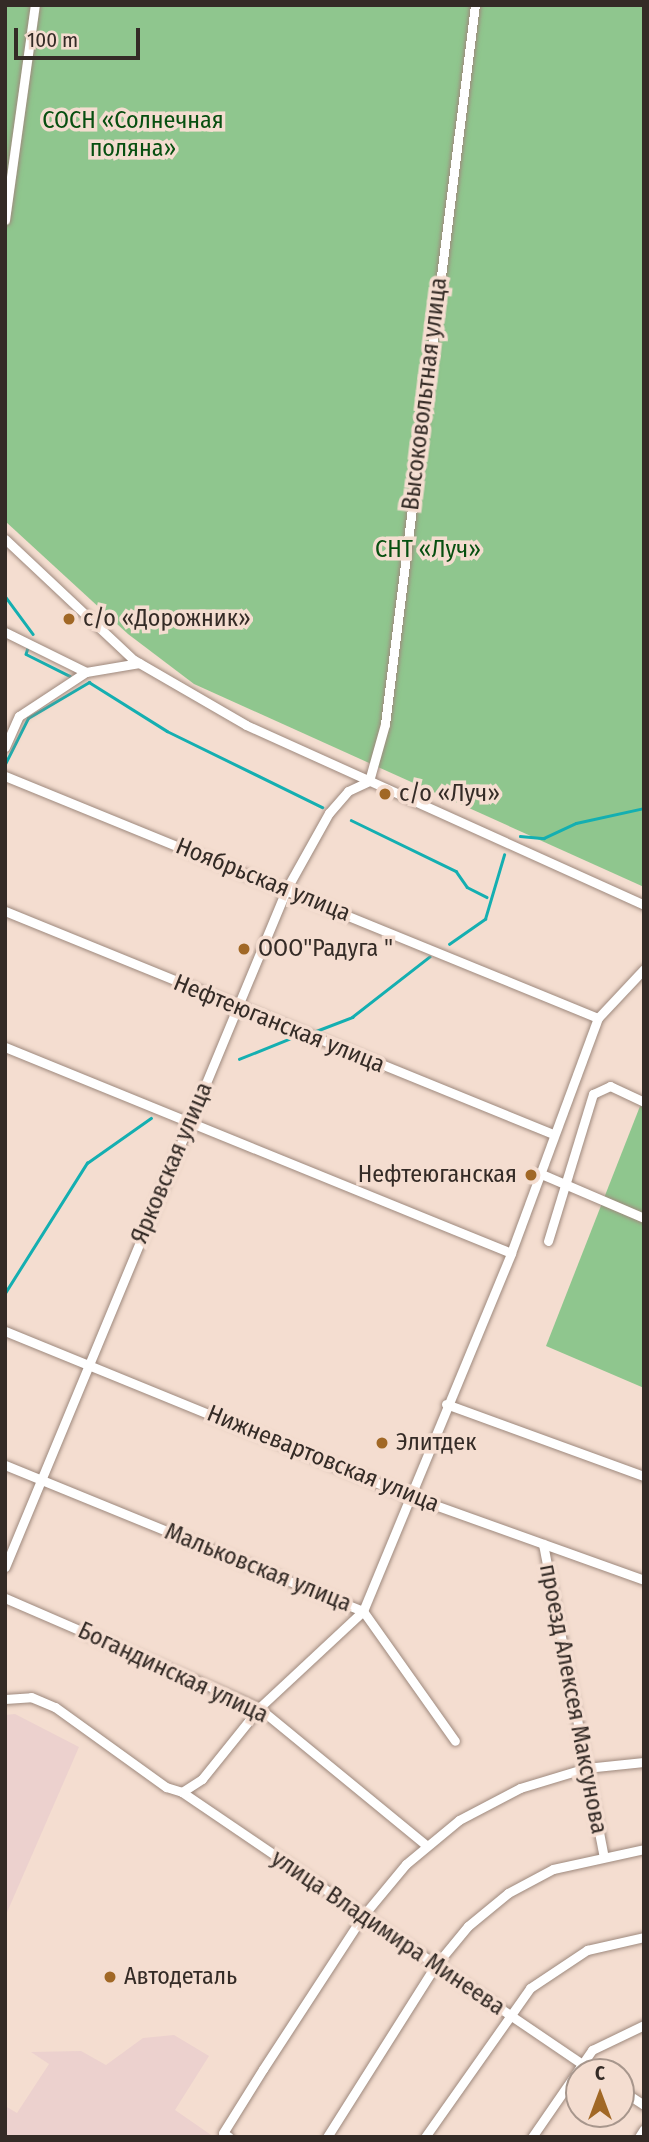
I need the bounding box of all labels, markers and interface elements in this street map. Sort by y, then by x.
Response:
scale bar [18,14,144,58]
text: 100 m [27,27,78,53]
park label: СОСН «Солнечная поляна» [42,107,224,163]
street label: Высоковольтная улица [396,276,454,512]
park label: СНТ «Луч» [375,536,481,564]
place label: с/о «Дорожник» [83,605,251,633]
marker: с/о «Дорожник» [61,611,77,627]
place label: с/о «Луч» [399,780,500,808]
marker: с/о «Луч» [377,786,393,802]
street label: Ноябрьская улица [171,832,355,928]
place label: ООО"Радуга " [258,935,393,963]
marker: ООО"Радуга " [236,941,252,957]
street label: Нефтеюганская улица [169,968,389,1080]
street label: Ярковская улица [125,1078,219,1248]
place label: Нефтеюганская [358,1161,517,1189]
marker: Нефтеюганская [523,1167,539,1183]
street label: Нижневартовская улица [203,1399,443,1519]
place label: Элитдек [396,1429,476,1457]
marker: Элитдек [374,1435,390,1451]
street label: Мальковская улица [161,1517,355,1619]
street label: проезд Алексея Максунова [533,1562,613,1836]
street label: Богандинская улица [73,1616,273,1730]
street label: улица Владимира Минеева [266,1844,510,2022]
place label: Автодеталь [124,1963,237,1991]
marker: Автодеталь [102,1969,118,1985]
north arrow [565,2058,635,2128]
text: С [595,2062,605,2085]

